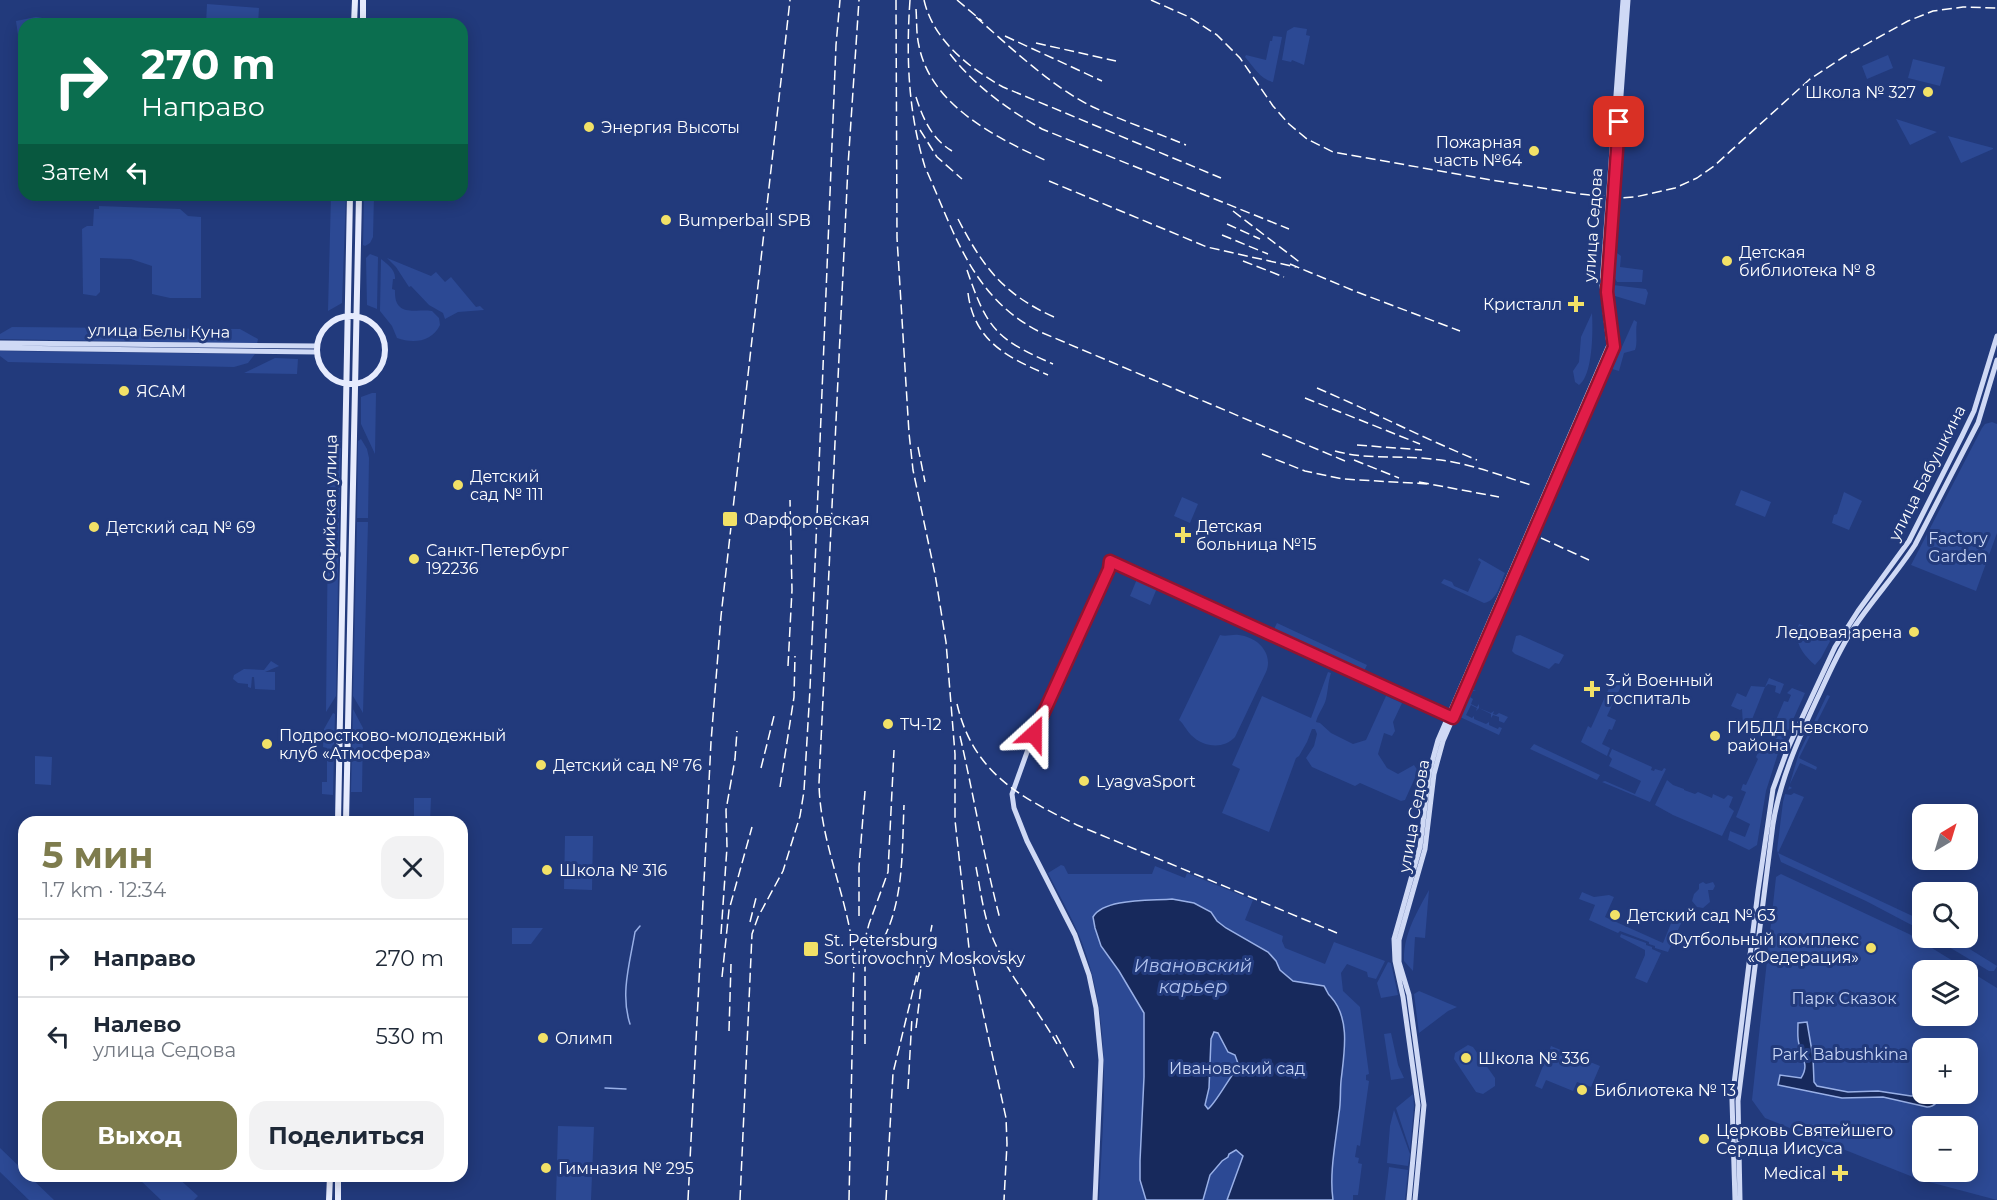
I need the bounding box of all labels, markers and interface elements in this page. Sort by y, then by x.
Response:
text: 270 m [141,38,275,90]
icon: right [42,42,120,120]
place label: Школа № 327 [1805,83,1916,102]
marker: Школа № 327 [1921,85,1935,99]
text: Направо [141,90,265,123]
pin [1593,96,1644,147]
icon: arrive [1602,105,1635,138]
place label: Энергия Высоты [601,118,740,137]
marker: Энергия Высоты [582,120,596,134]
place label: Пожарная часть №64 [1434,133,1522,170]
marker: Пожарная часть №64 [1527,144,1541,158]
icon: left [121,156,154,189]
text: Затем [42,159,109,186]
street label: улица Седова [1579,167,1606,284]
place label: Bumperball SPB [678,211,811,230]
marker: Bumperball SPB [659,213,673,227]
place label: Детская библиотека № 8 [1739,243,1875,280]
marker: Детская библиотека № 8 [1720,254,1734,268]
place label: Кристалл [1483,295,1562,314]
marker: Кристалл [1567,295,1585,313]
street label: улица Белы Куна [87,320,230,342]
place label: ЯСАМ [136,382,186,401]
marker: ЯСАМ [117,384,131,398]
street label: улица Бабушкина [1884,402,1969,545]
street label: Софийская улица [319,434,341,582]
place label: Детский сад № 111 [470,467,544,504]
marker: Детский сад № 111 [451,478,465,492]
marker: Фарфоровская [721,510,739,528]
place label: Фарфоровская [744,510,870,529]
place label: Детская больница №15 [1196,517,1317,554]
place label: Детский сад № 69 [106,518,256,537]
marker: Детский сад № 69 [87,520,101,534]
marker: Детская больница №15 [1174,526,1192,544]
park label: Factory Garden [1928,529,1988,566]
place label: Санкт-Петербург 192236 [426,541,569,578]
marker: Санкт-Петербург 192236 [407,552,421,566]
place label: Ледовая арена [1776,623,1902,642]
marker: Ледовая арена [1907,625,1921,639]
place label: 3-й Военный госпиталь [1606,671,1714,708]
marker: 3-й Военный госпиталь [1583,680,1601,698]
position arrow [1002,702,1066,766]
place label: ТЧ-12 [900,715,942,734]
marker: ТЧ-12 [881,717,895,731]
place label: ГИБДД Невского района [1727,718,1869,755]
place label: Подростково-молодежный клуб «Атмосфера» [279,726,506,763]
marker: ГИБДД Невского района [1708,729,1722,743]
marker: Подростково-молодежный клуб «Атмосфера» [260,737,274,751]
place label: Детский сад № 76 [553,756,702,775]
marker: Детский сад № 76 [534,758,548,772]
street label: улица Седова [1395,758,1433,875]
place label: LyagvaSport [1096,772,1196,791]
marker: LyagvaSport [1077,774,1091,788]
north arrow [1912,804,1978,870]
map controls [1912,804,1978,1182]
text: 5 мин [42,833,154,877]
button: close [381,836,444,899]
place label: Школа № 316 [559,861,667,880]
marker: Школа № 316 [540,863,554,877]
text: 1.7 km · 12:34 [42,878,166,902]
button: search [1912,882,1978,948]
place label: Детский сад № 63 [1627,906,1776,925]
marker: Детский сад № 63 [1608,908,1622,922]
place label: Футбольный комплекс «Федерация» [1669,930,1859,967]
place label: St. Petersburg Sortirovochny Moskovsky [824,931,1026,968]
marker: St. Petersburg Sortirovochny Moskovsky [802,940,820,958]
marker: Футбольный комплекс «Федерация» [1864,941,1878,955]
icon: right [42,942,75,975]
text: Направо [93,945,196,972]
text: 270 m [375,945,444,972]
water label: Ивановский карьер [1134,955,1252,998]
button: layers [1912,960,1978,1026]
park label: Парк Сказок [1792,989,1897,1008]
text: Налево [93,1011,181,1038]
icon: left [42,1020,75,1053]
text: 530 m [376,1023,444,1050]
place label: Олимп [555,1029,613,1048]
marker: Олимп [536,1031,550,1045]
text: улица Седова [93,1038,236,1062]
button: + [1912,1038,1978,1104]
park label: Park Babushkina [1772,1045,1908,1064]
place label: Школа № 336 [1478,1049,1590,1068]
marker: Школа № 336 [1459,1051,1473,1065]
park label: Ивановский сад [1169,1059,1305,1078]
place label: Библиотека № 13 [1594,1081,1736,1100]
marker: Библиотека № 13 [1575,1083,1589,1097]
button: Выход [42,1101,237,1170]
button: Поделиться [249,1101,444,1170]
button: − [1912,1116,1978,1182]
place label: Церковь Святейшего Сердца Иисуса [1716,1121,1893,1158]
marker: Церковь Святейшего Сердца Иисуса [1697,1132,1711,1146]
place label: Гимназия № 295 [558,1159,694,1178]
marker: Гимназия № 295 [539,1161,553,1175]
place label: Medical [1763,1164,1826,1183]
marker: Medical [1831,1164,1849,1182]

